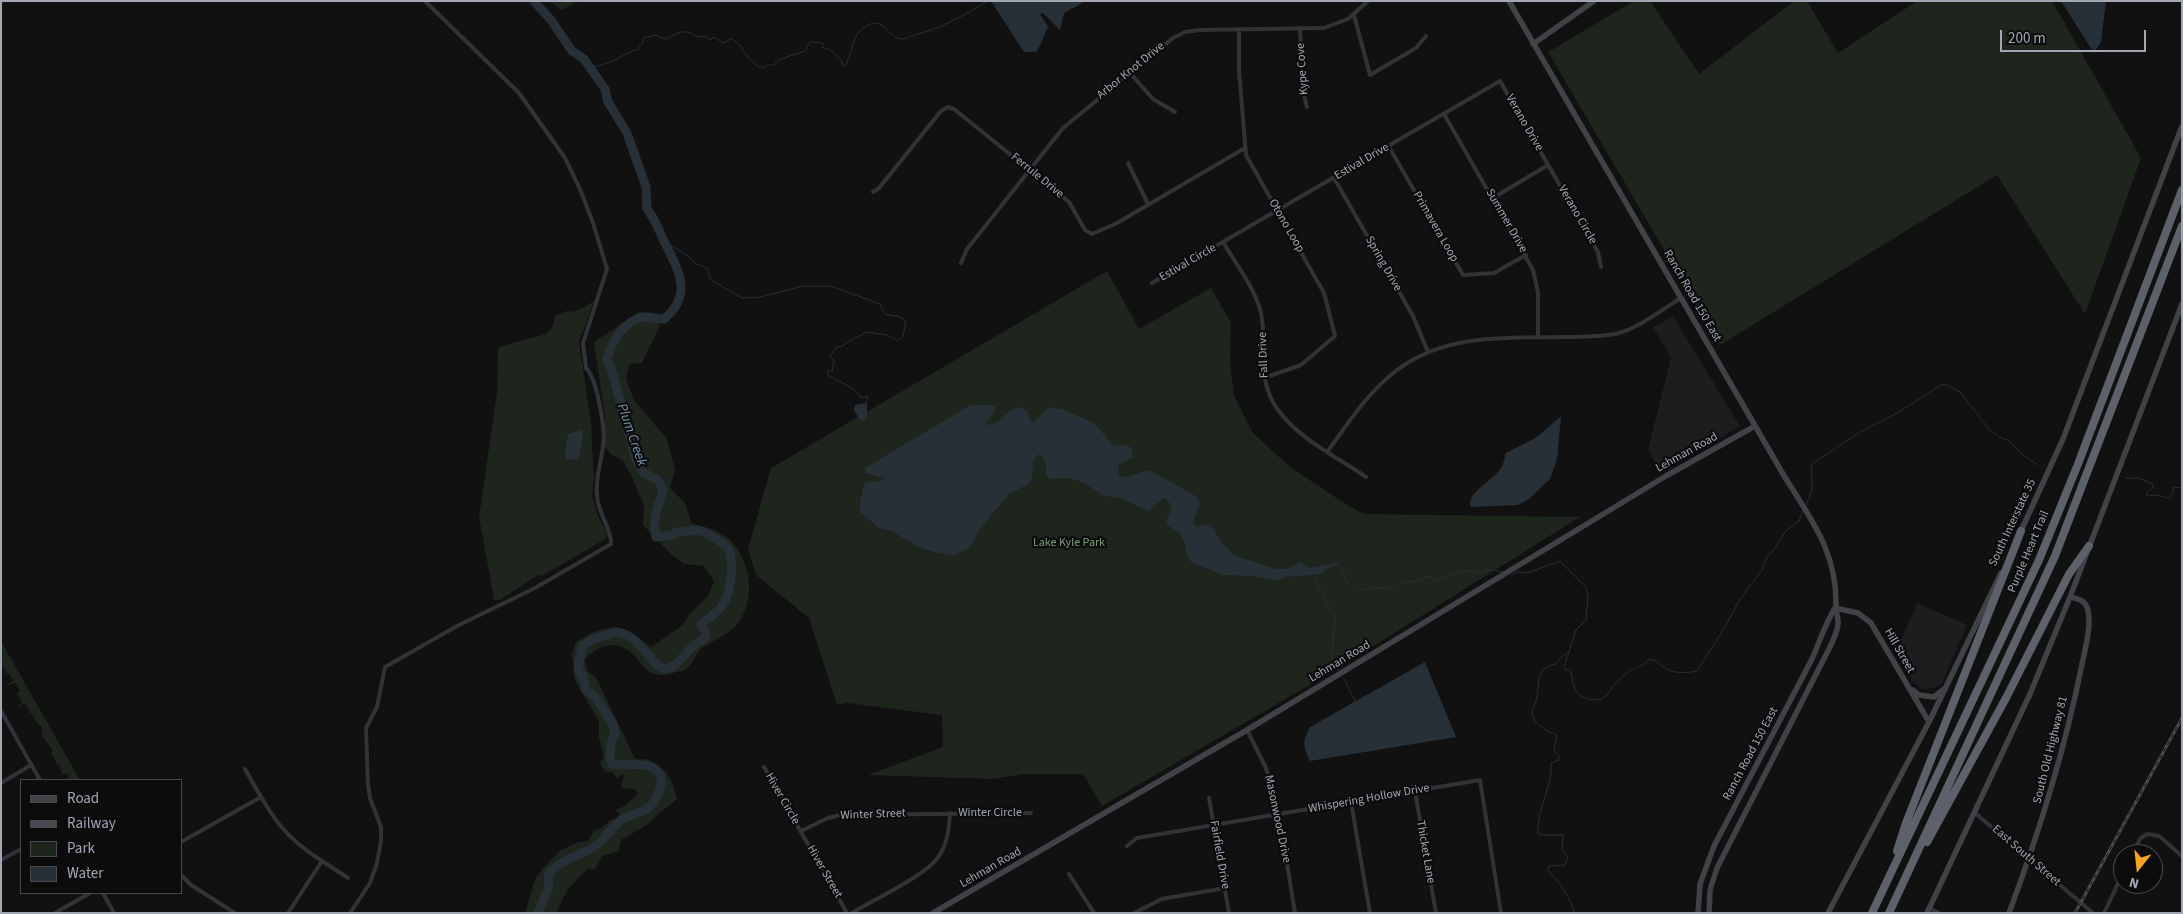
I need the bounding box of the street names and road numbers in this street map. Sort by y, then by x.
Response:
street label: Arbor Knot Drive [1094,39,1168,103]
street label: Kype Cove [1294,42,1312,96]
street label: Verano Drive [1502,92,1546,154]
street label: Estival Drive [1332,141,1392,183]
street label: Ferrule Drive [1008,150,1066,202]
street label: Verano Circle [1554,183,1600,247]
street label: Summer Drive [1482,187,1530,255]
street label: Primavera Loop [1409,189,1461,265]
street label: Otono Loop [1265,197,1307,255]
street label: Spring Drive [1361,234,1405,294]
street label: Estival Circle [1157,241,1219,285]
street label: Ranch Road 150 East [1660,248,1724,344]
street label: Fall Drive [1256,332,1272,378]
street label: Lehman Road [1653,430,1721,476]
street label: South Interstate 35 [1986,477,2040,569]
street label: Purple Heart Trail [2005,509,2053,595]
street label: Hill Street [1880,626,1918,676]
street label: Lehman Road [1307,638,1373,686]
street label: South Old Highway 81 [2031,695,2071,805]
street label: Ranch Road 150 East [1720,705,1782,803]
street label: Hiver Circle [761,771,803,827]
street label: Masonwood Drive [1261,774,1293,864]
street label: Whispering Hollow Drive [1307,781,1431,817]
street label: Winter Circle [958,806,1022,820]
street label: Winter Street [840,807,906,823]
street label: Thicket Lane [1412,819,1438,885]
street label: Fairfield Drive [1206,820,1232,890]
street label: East South Street [1989,822,2063,890]
street label: Hiver Street [803,843,845,901]
street label: Lehman Road [958,845,1024,891]

